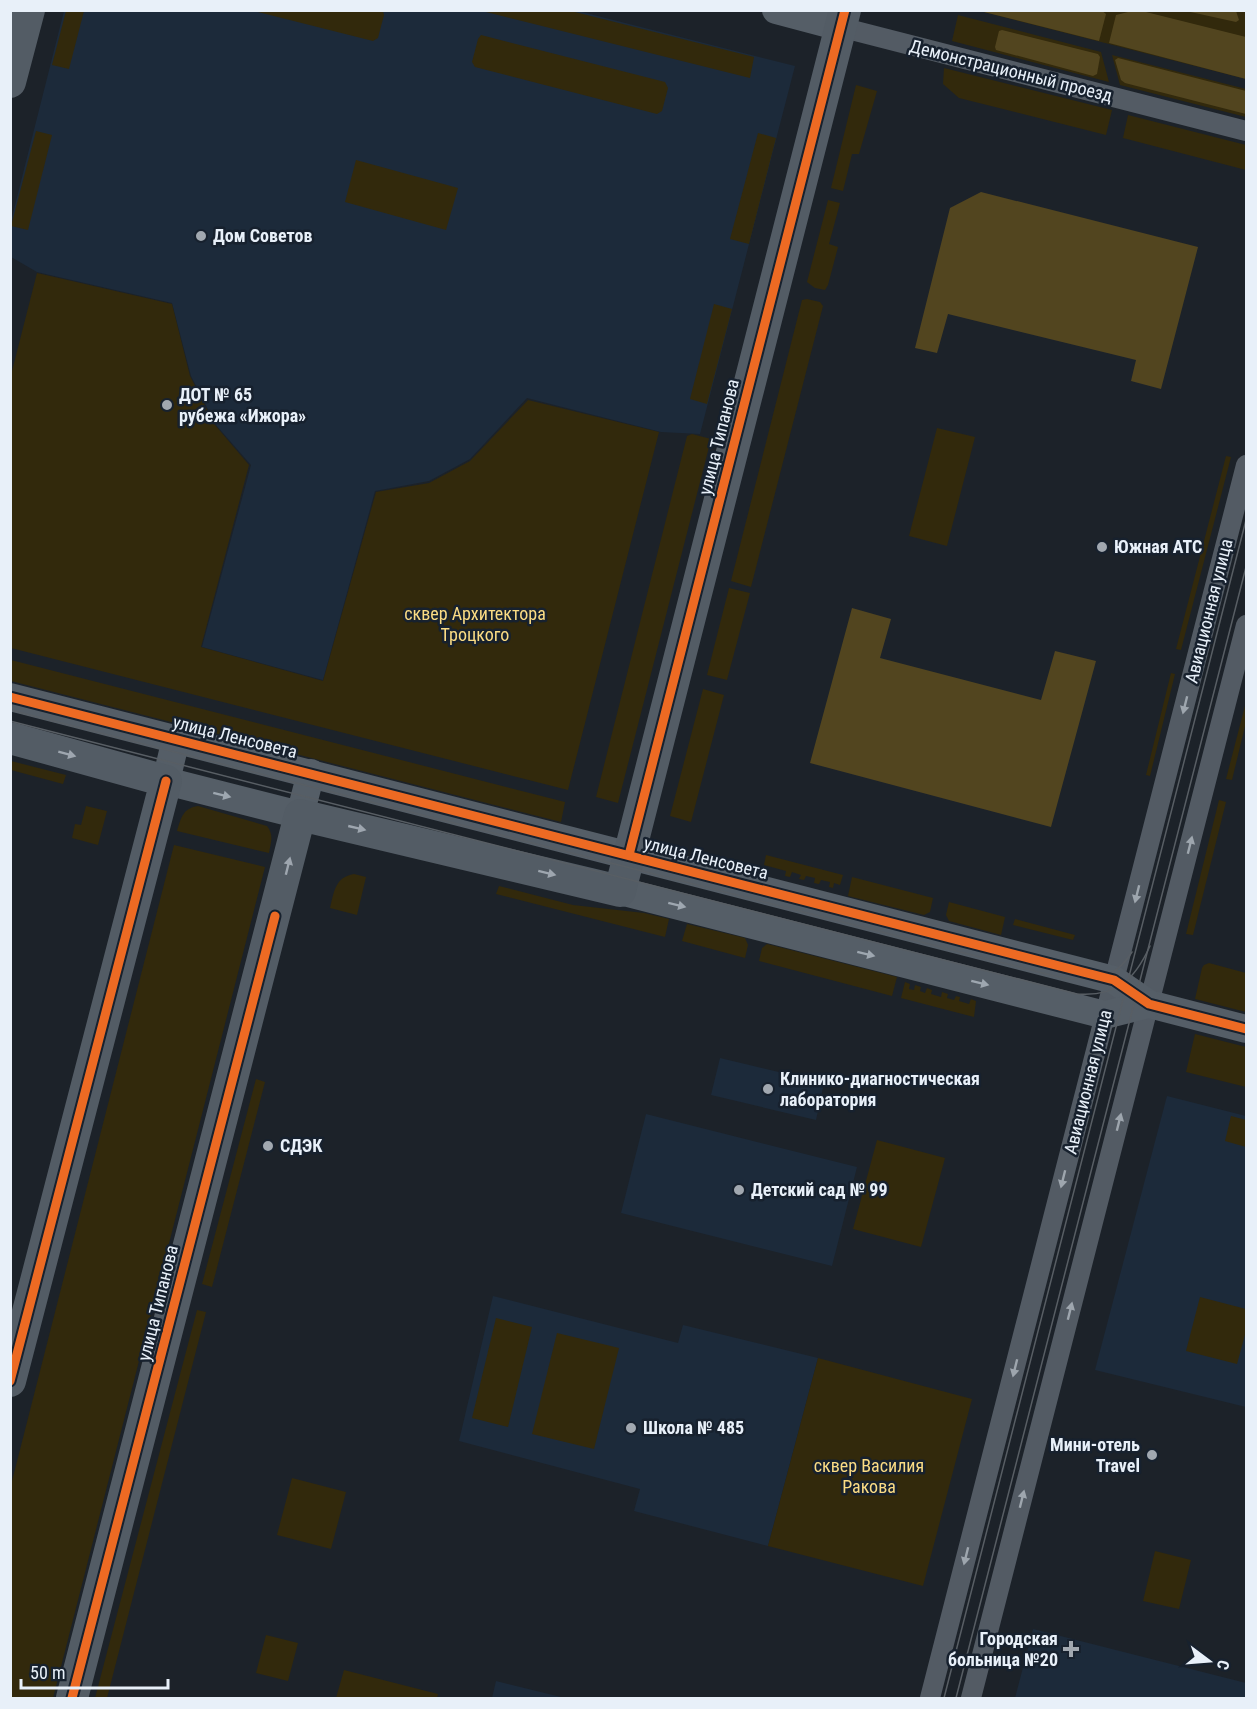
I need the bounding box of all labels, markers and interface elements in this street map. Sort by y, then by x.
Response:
street label: Демонстрационный проезд [908,35,1115,106]
place label: Дом Советов [213,225,312,246]
marker: Дом Советов [194,229,208,243]
street label: улица Типанова [694,377,743,497]
place label: ДОТ № 65 рубежа «Ижора» [179,384,306,426]
marker: ДОТ № 65 рубежа «Ижора» [160,398,174,412]
place label: Южная АТС [1114,536,1202,557]
street label: Авиационная улица [1180,536,1237,685]
marker: Южная АТС [1095,540,1109,554]
park label: сквер Архитектора Троцкого [404,603,546,645]
one-way arrow [1180,696,1189,714]
street label: улица Ленсовета [171,711,299,762]
one-way arrow [58,750,76,759]
one-way arrow [213,791,232,801]
one-way arrow [348,824,366,834]
street label: улица Ленсовета [642,832,770,883]
one-way arrow [1185,836,1195,855]
one-way arrow [283,856,293,875]
one-way arrow [538,869,556,879]
one-way arrow [1131,884,1141,903]
one-way arrow [668,901,686,911]
one-way arrow [856,949,875,959]
one-way arrow [971,979,989,988]
street label: Авиационная улица [1059,1007,1116,1156]
place label: Клинико-диагностическая лаборатория [780,1068,980,1110]
marker: Клинико-диагностическая лаборатория [761,1082,775,1096]
one-way arrow [1114,1113,1124,1131]
place label: СДЭК [280,1135,323,1156]
marker: СДЭК [261,1139,275,1153]
one-way arrow [1058,1170,1068,1188]
place label: Детский сад № 99 [751,1179,888,1200]
marker: Детский сад № 99 [732,1183,746,1197]
street label: улица Типанова [133,1243,182,1363]
one-way arrow [1066,1301,1076,1320]
one-way arrow [1009,1358,1019,1377]
place label: Школа № 485 [643,1417,744,1438]
marker: Школа № 485 [624,1421,638,1435]
place label: Мини-отель Travel [1050,1434,1140,1476]
marker: Мини-отель Travel [1145,1448,1159,1462]
park label: сквер Василия Ракова [814,1455,924,1497]
one-way arrow [1017,1490,1027,1509]
one-way arrow [961,1547,971,1566]
place label: Городская больница №20 [948,1628,1058,1670]
north arrow [1179,1631,1239,1691]
marker: Городская больница №20 [1062,1640,1080,1658]
scale bar [21,1652,168,1690]
text: С [1213,1658,1233,1672]
text: 50 m [30,1662,65,1683]

